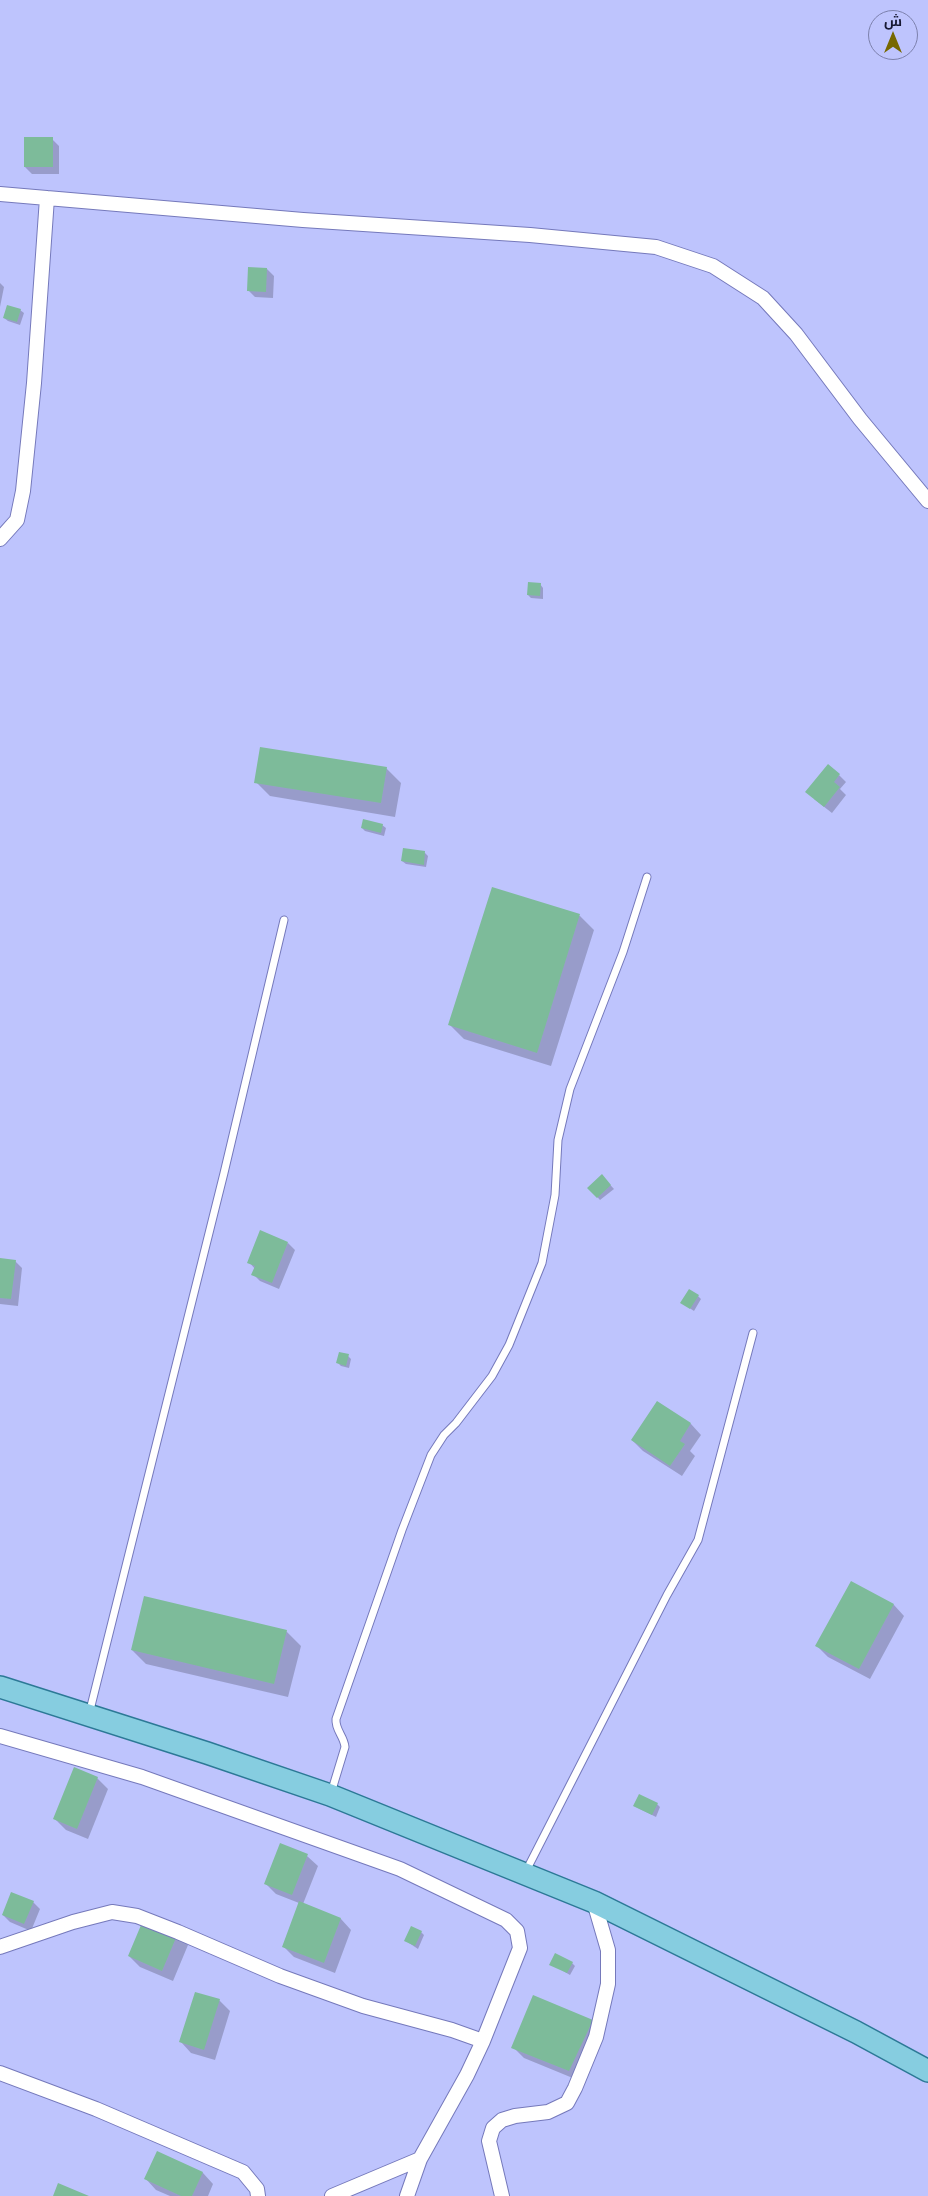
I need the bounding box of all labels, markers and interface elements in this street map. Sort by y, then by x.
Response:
north arrow [868,10,918,60]
text: ش [884,13,902,29]

